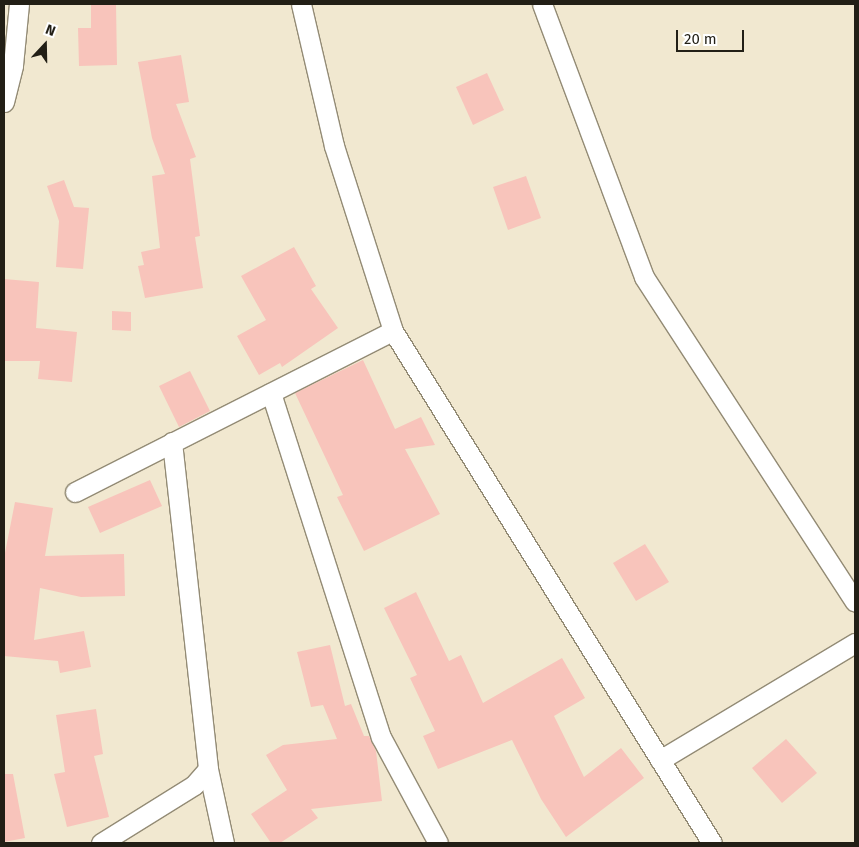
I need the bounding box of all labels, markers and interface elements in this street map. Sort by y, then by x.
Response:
north arrow [20,20,70,70]
scale bar [679,20,746,52]
text: N [43,21,58,40]
text: 20 m [684,30,717,48]

